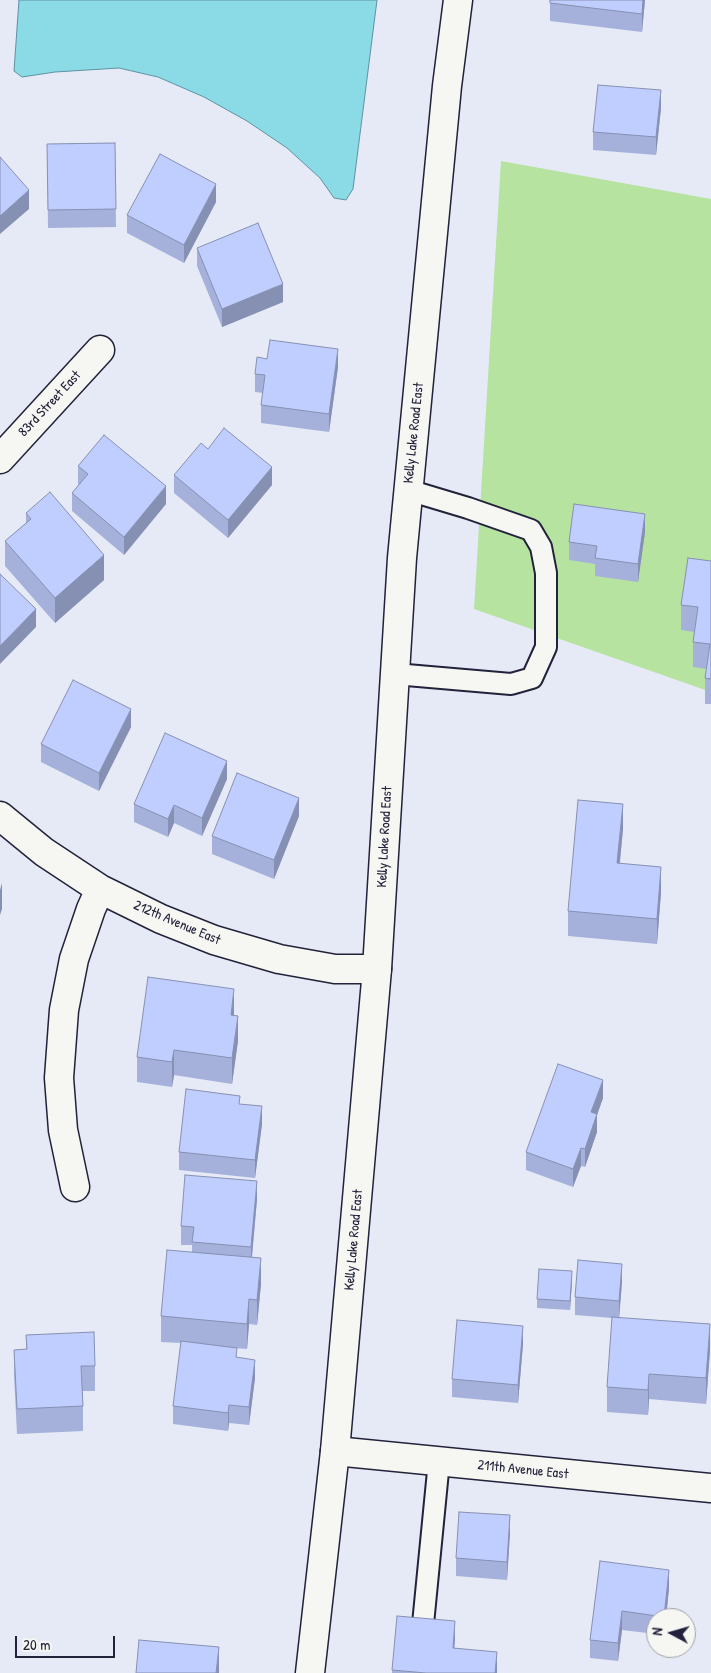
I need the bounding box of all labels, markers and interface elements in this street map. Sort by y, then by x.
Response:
street label: 83rd Street East [15,368,85,440]
street label: Kelly Lake Road East [400,382,428,484]
street label: Kelly Lake Road East [374,786,396,888]
street label: 212th Avenue East [131,897,223,949]
street label: Kelly Lake Road East [341,1189,367,1291]
street label: 211th Avenue East [477,1457,569,1483]
north arrow [646,1608,696,1658]
scale bar [18,1626,118,1658]
text: N [647,1627,666,1636]
text: 20 m [23,1634,50,1655]

